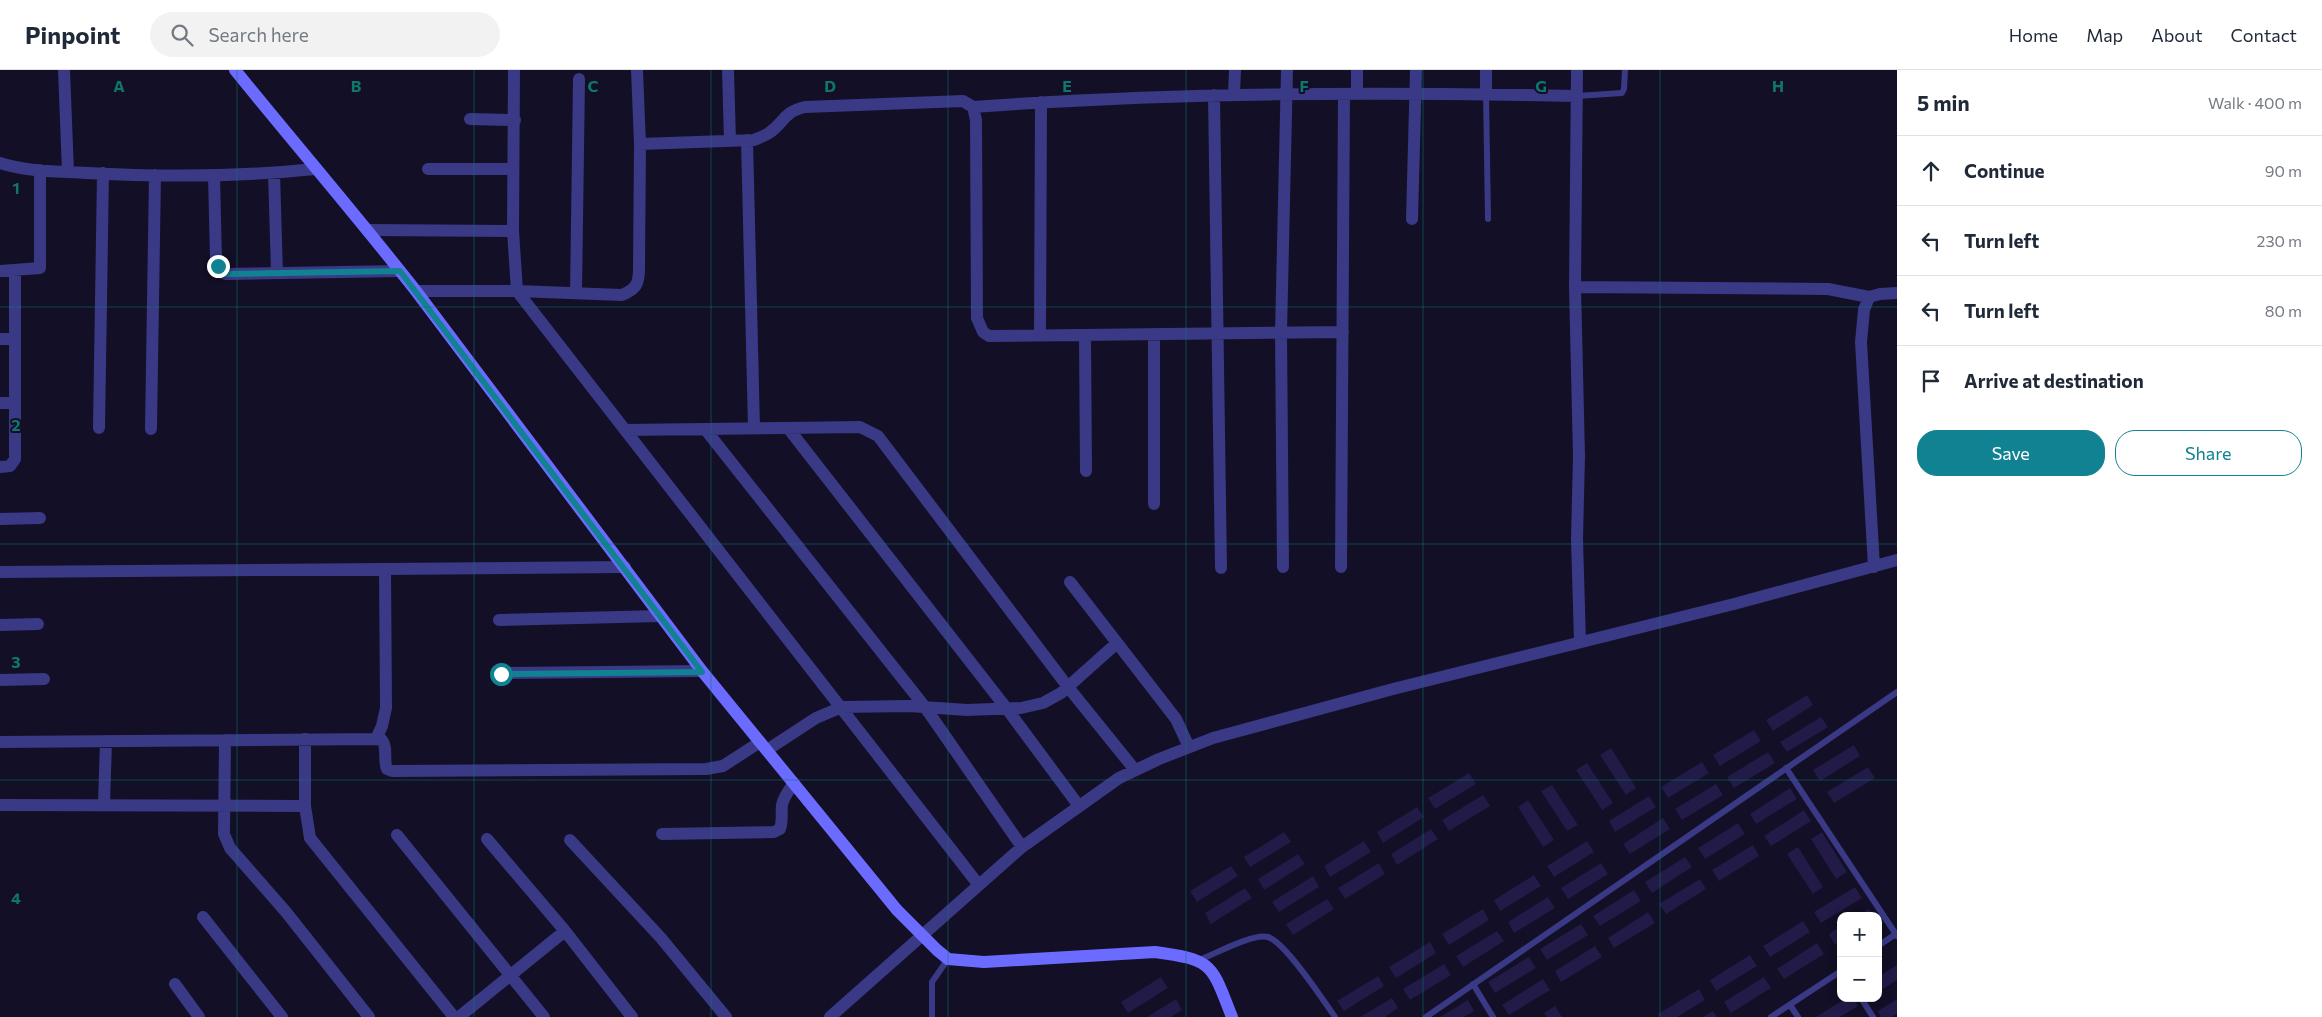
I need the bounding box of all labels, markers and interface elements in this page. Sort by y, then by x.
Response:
search box [150,12,500,57]
text: Pinpoint [25,20,120,49]
icon: search [168,21,196,49]
text: Search here [208,23,309,46]
text: Home [2009,24,2058,46]
text: Map [2086,24,2123,46]
text: About [2151,24,2203,46]
text: Contact [2231,24,2297,46]
text: A [113,76,125,95]
text: B [351,76,362,95]
text: C [588,76,599,95]
text: D [824,76,836,95]
text: E [1062,76,1072,95]
text: F [1299,76,1309,95]
text: G [1535,76,1547,95]
text: H [1772,76,1784,95]
text: 5 min [1917,90,1970,115]
text: Walk · 400 m [2208,93,2302,112]
icon: ahead [1917,157,1945,185]
text: Continue [1964,159,2044,182]
text: 90 m [2265,161,2302,180]
text: 1 [12,178,20,197]
icon: left [1917,227,1945,255]
text: Turn left [1964,229,2039,252]
text: 230 m [2257,231,2302,250]
route end [207,255,230,278]
icon: left [1917,297,1945,325]
text: Turn left [1964,299,2039,322]
text: 80 m [2265,301,2302,320]
icon: arrive [1917,367,1945,395]
text: Arrive at destination [1964,369,2144,392]
text: 2 [11,415,21,434]
button: Save [1917,430,2105,476]
button: Share [2115,430,2302,476]
text: 3 [11,652,21,671]
route start [490,663,513,686]
text: 4 [11,888,21,907]
map controls [1837,912,1882,1002]
button: + [1837,912,1882,957]
button: − [1837,957,1882,1002]

